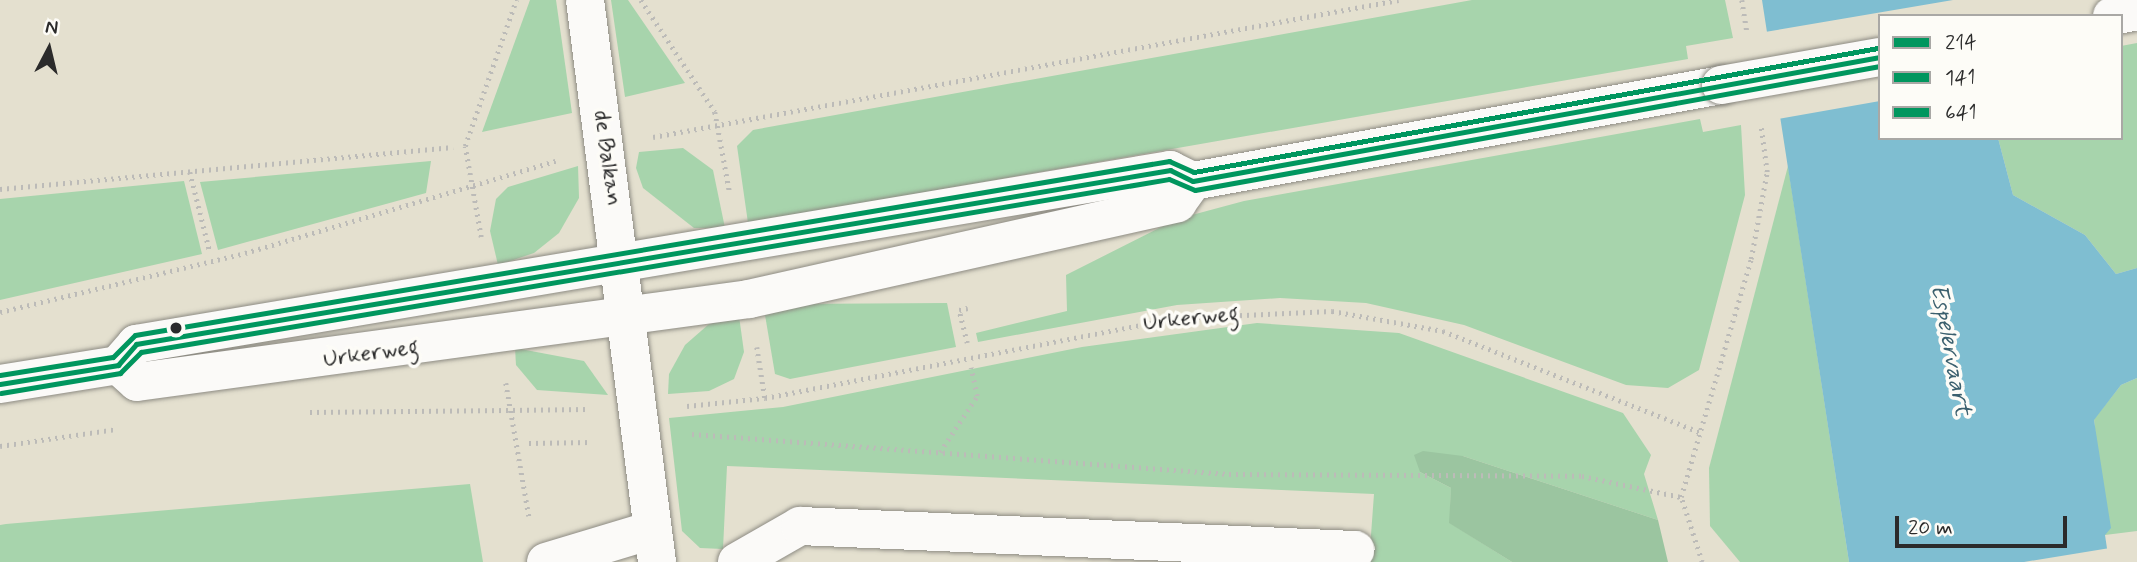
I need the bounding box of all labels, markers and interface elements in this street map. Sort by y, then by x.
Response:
north arrow [14,14,84,84]
text: N [44,14,59,41]
legend [1878,14,2123,140]
text: 214 [1945,29,1977,57]
text: 141 [1945,64,1975,92]
text: 641 [1945,99,1977,127]
street label: de Balkan [587,109,627,207]
water label: Espelervaart [1923,282,1977,418]
street label: Urkerweg [1142,300,1240,338]
unlabelled marker [169,321,183,335]
street label: Urkerweg [321,334,421,374]
scale bar [1899,503,2070,546]
text: 20 m [1908,514,1953,542]

